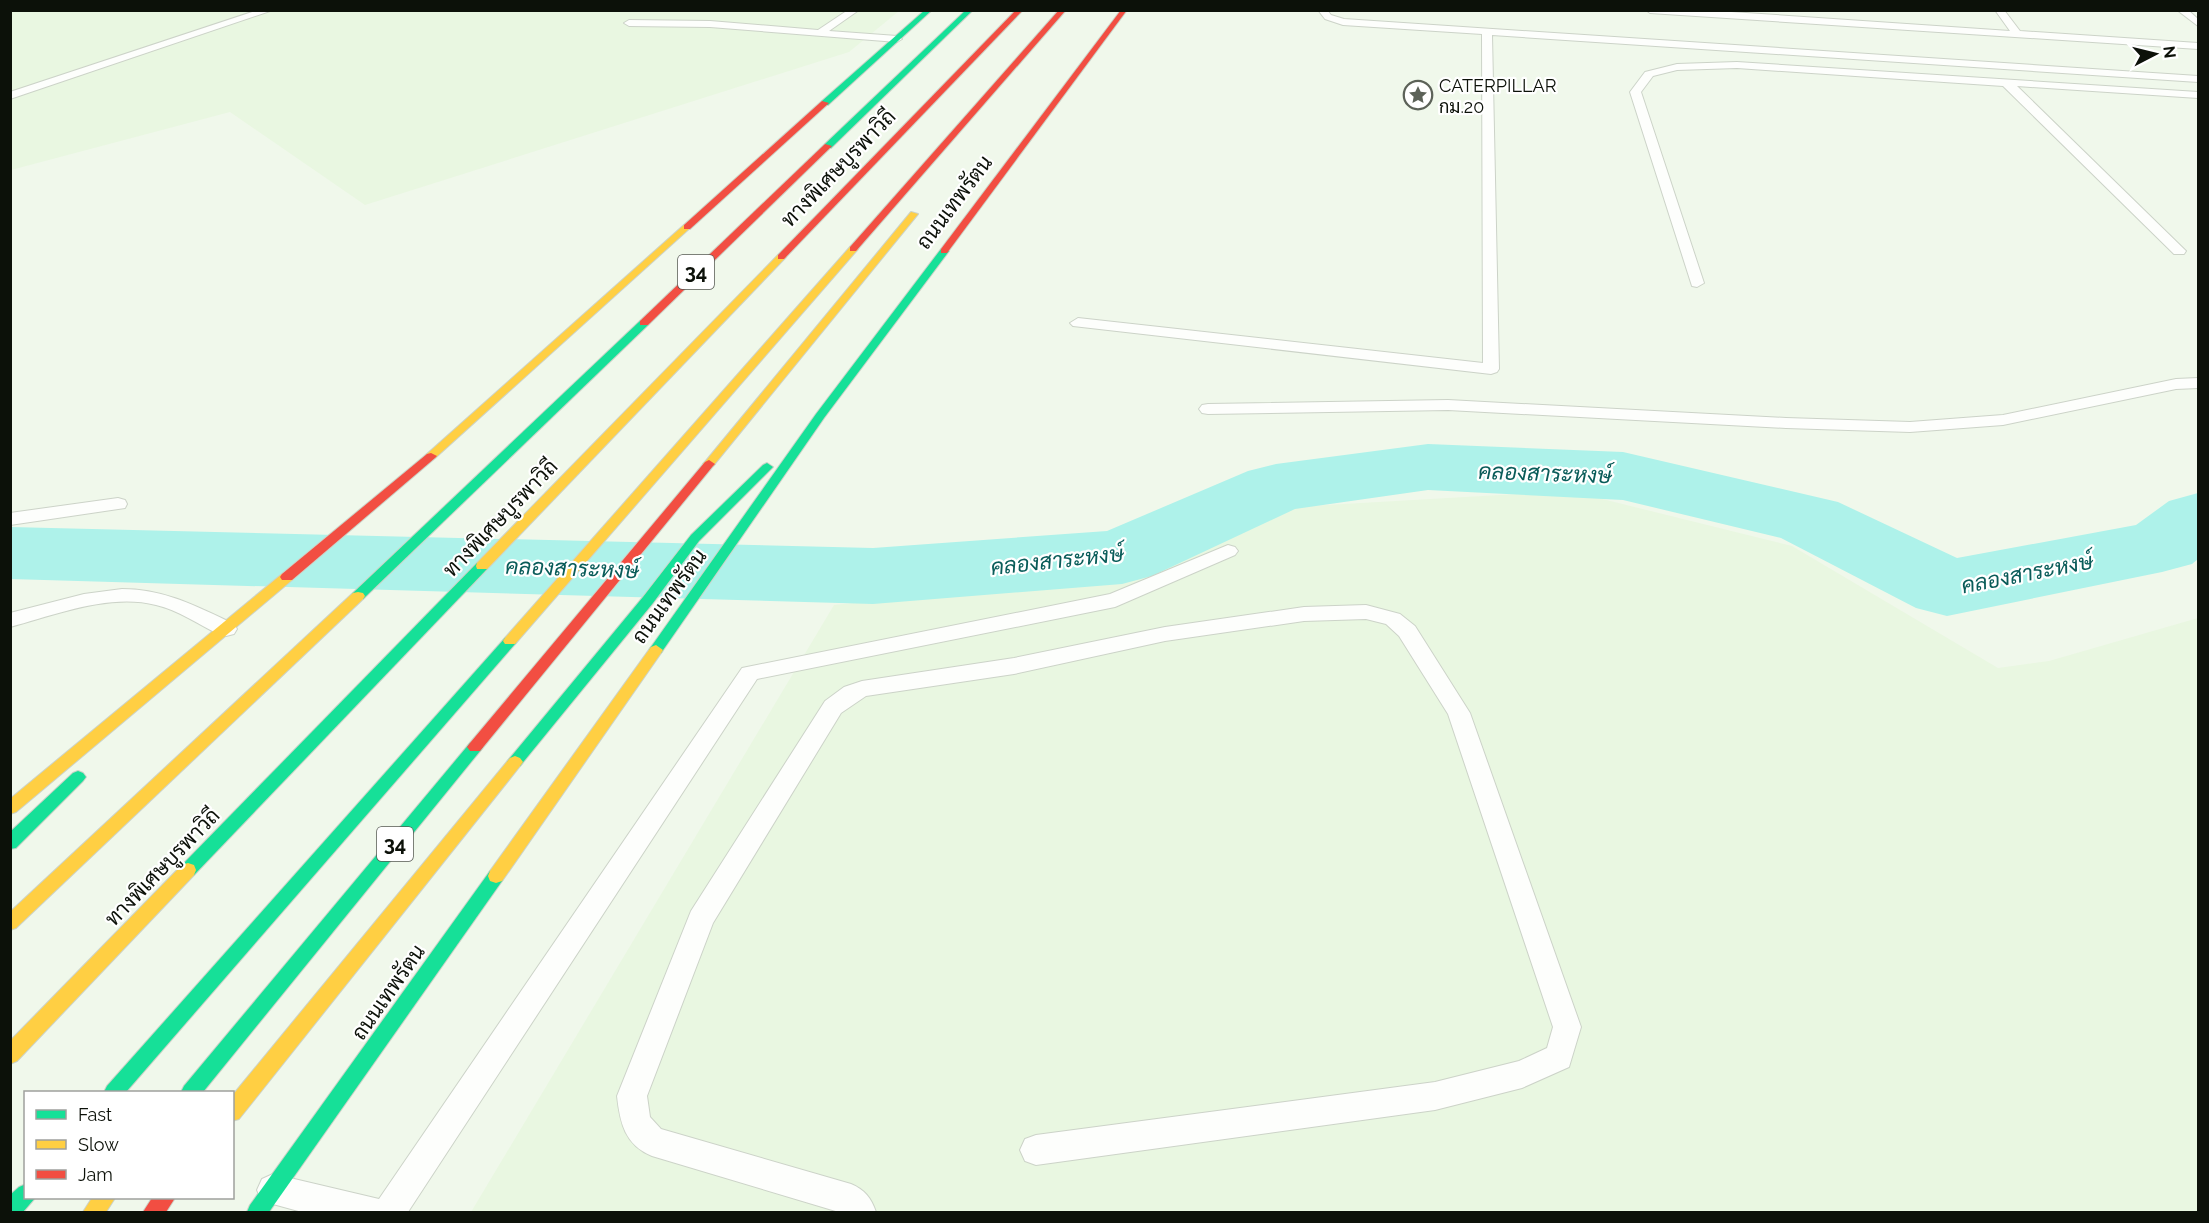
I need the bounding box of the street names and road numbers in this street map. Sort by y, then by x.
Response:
street label: ทางพิเศษบูรพาวิถี [776,104,903,234]
street label: ถนนเทพรัตน [911,150,997,254]
road number: 34 [678,255,714,289]
street label: ทางพิเศษบูรพาวิถี [438,454,565,584]
street label: ถนนเทพรัตน [626,544,712,648]
street label: ทางพิเศษบูรพาวิถี [100,803,227,933]
road number: 34 [377,827,413,861]
street label: ถนนเทพรัตน [346,940,430,1044]

